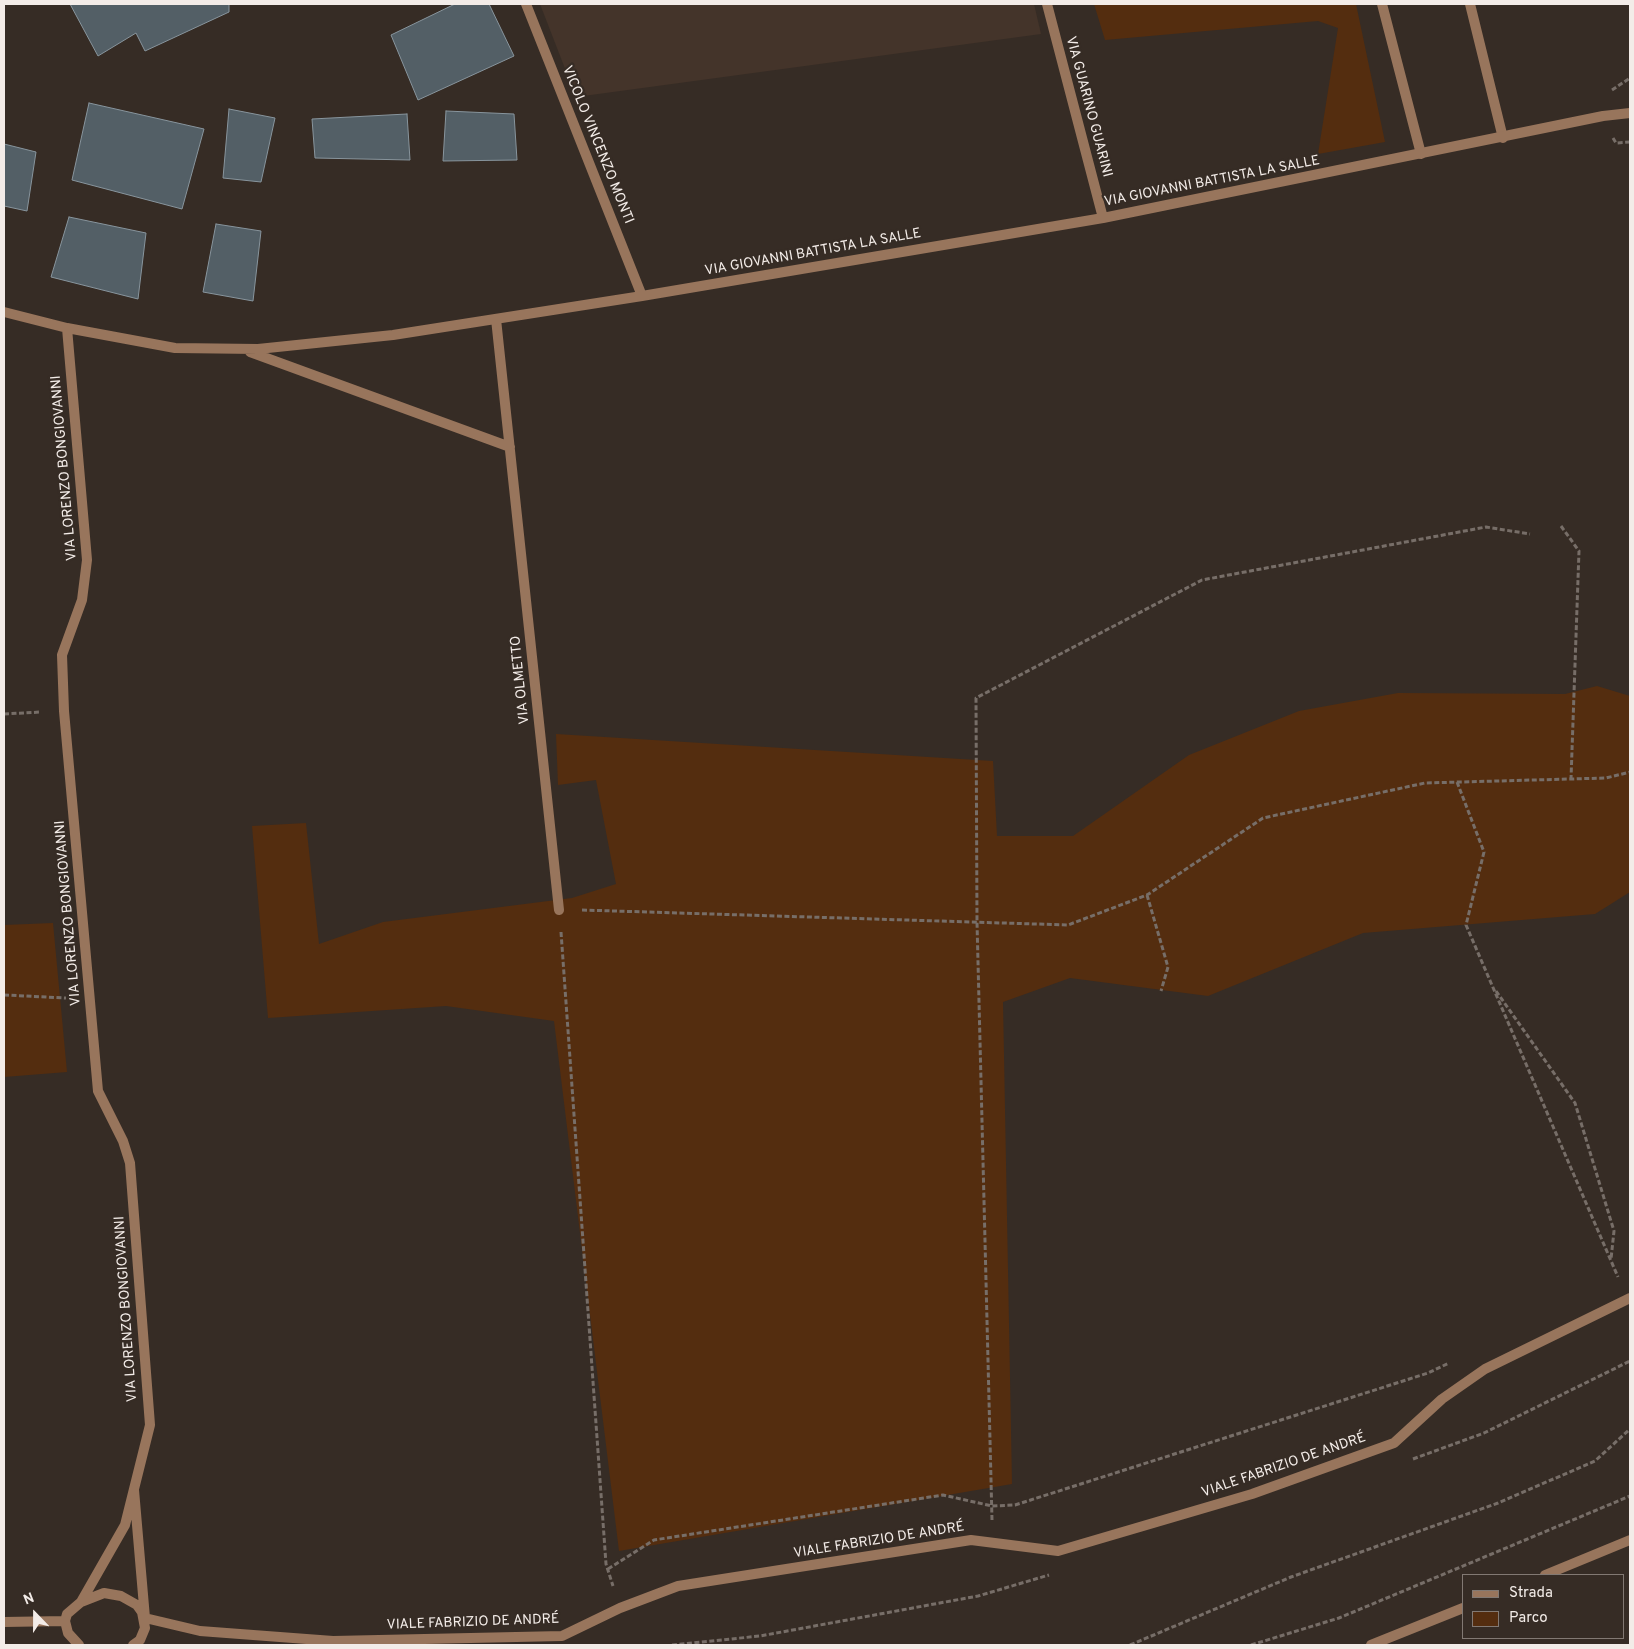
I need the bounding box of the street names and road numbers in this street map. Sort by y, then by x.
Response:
street label: VIA GUARINO GUARINI [1061,35,1115,179]
street label: VICOLO VINCENZO MONTI [558,64,636,226]
street label: VIA GIOVANNI BATTISTA LA SALLE [1103,153,1321,211]
street label: VIA GIOVANNI BATTISTA LA SALLE [704,226,922,280]
street label: VIA LORENZO BONGIOVANNI [49,374,81,562]
street label: VIA OLMETTO [508,635,534,725]
street label: VIA LORENZO BONGIOVANNI [53,819,85,1007]
street label: VIA LORENZO BONGIOVANNI [112,1215,142,1403]
street label: VIALE FABRIZIO DE ANDRÉ [1200,1430,1368,1502]
street label: VIALE FABRIZIO DE ANDRÉ [792,1519,966,1563]
street label: VIALE FABRIZIO DE ANDRÉ [386,1612,560,1634]

